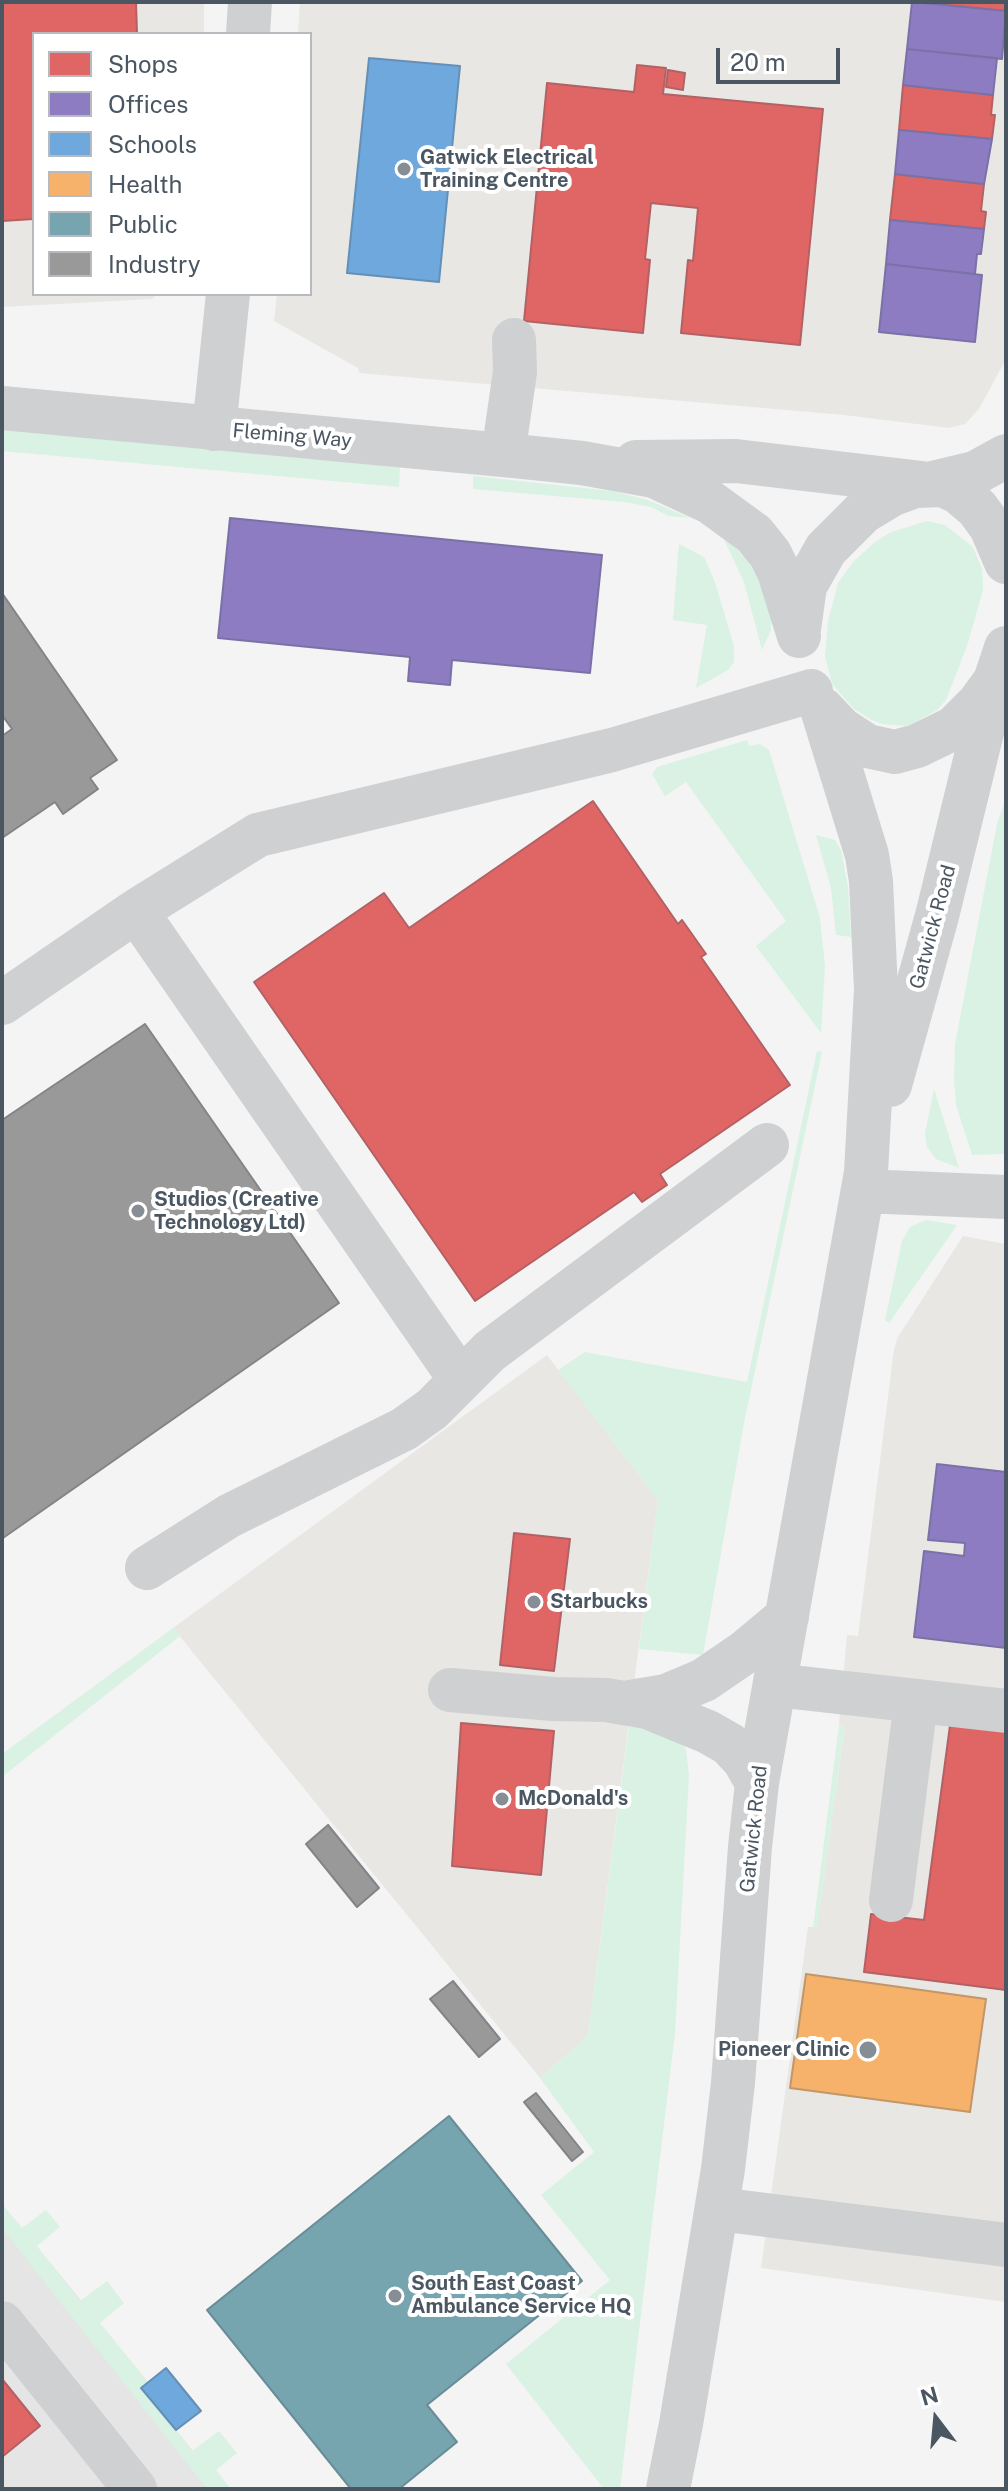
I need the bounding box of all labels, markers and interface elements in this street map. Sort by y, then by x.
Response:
legend [32,32,312,296]
scale bar [720,32,844,82]
text: 20 m [730,48,786,76]
text: Shops [108,50,178,78]
text: Offices [108,90,188,118]
text: Schools [108,130,197,158]
place label: Gatwick Electrical Training Centre [420,146,594,193]
marker: Gatwick Electrical Training Centre [395,160,413,178]
text: Health [108,170,182,198]
text: Public [108,210,178,238]
text: Industry [108,250,201,278]
street label: Fleming Way [231,419,353,453]
street label: Gatwick Road [905,862,961,992]
place label: Studios (Creative Technology Ltd) [154,1188,319,1235]
marker: Studios (Creative Technology Ltd) [129,1202,147,1220]
place label: Starbucks [550,1590,648,1614]
marker: Starbucks [525,1593,543,1611]
street label: Gatwick Road [735,1764,773,1894]
place label: McDonald's [518,1787,628,1811]
marker: McDonald's [493,1790,511,1808]
place label: Pioneer Clinic [718,2038,850,2062]
marker: Pioneer Clinic [857,2039,879,2061]
place label: South East Coast Ambulance Service HQ [411,2272,631,2319]
marker: South East Coast Ambulance Service HQ [386,2287,404,2305]
north arrow [896,2379,976,2459]
text: N [918,2381,941,2411]

